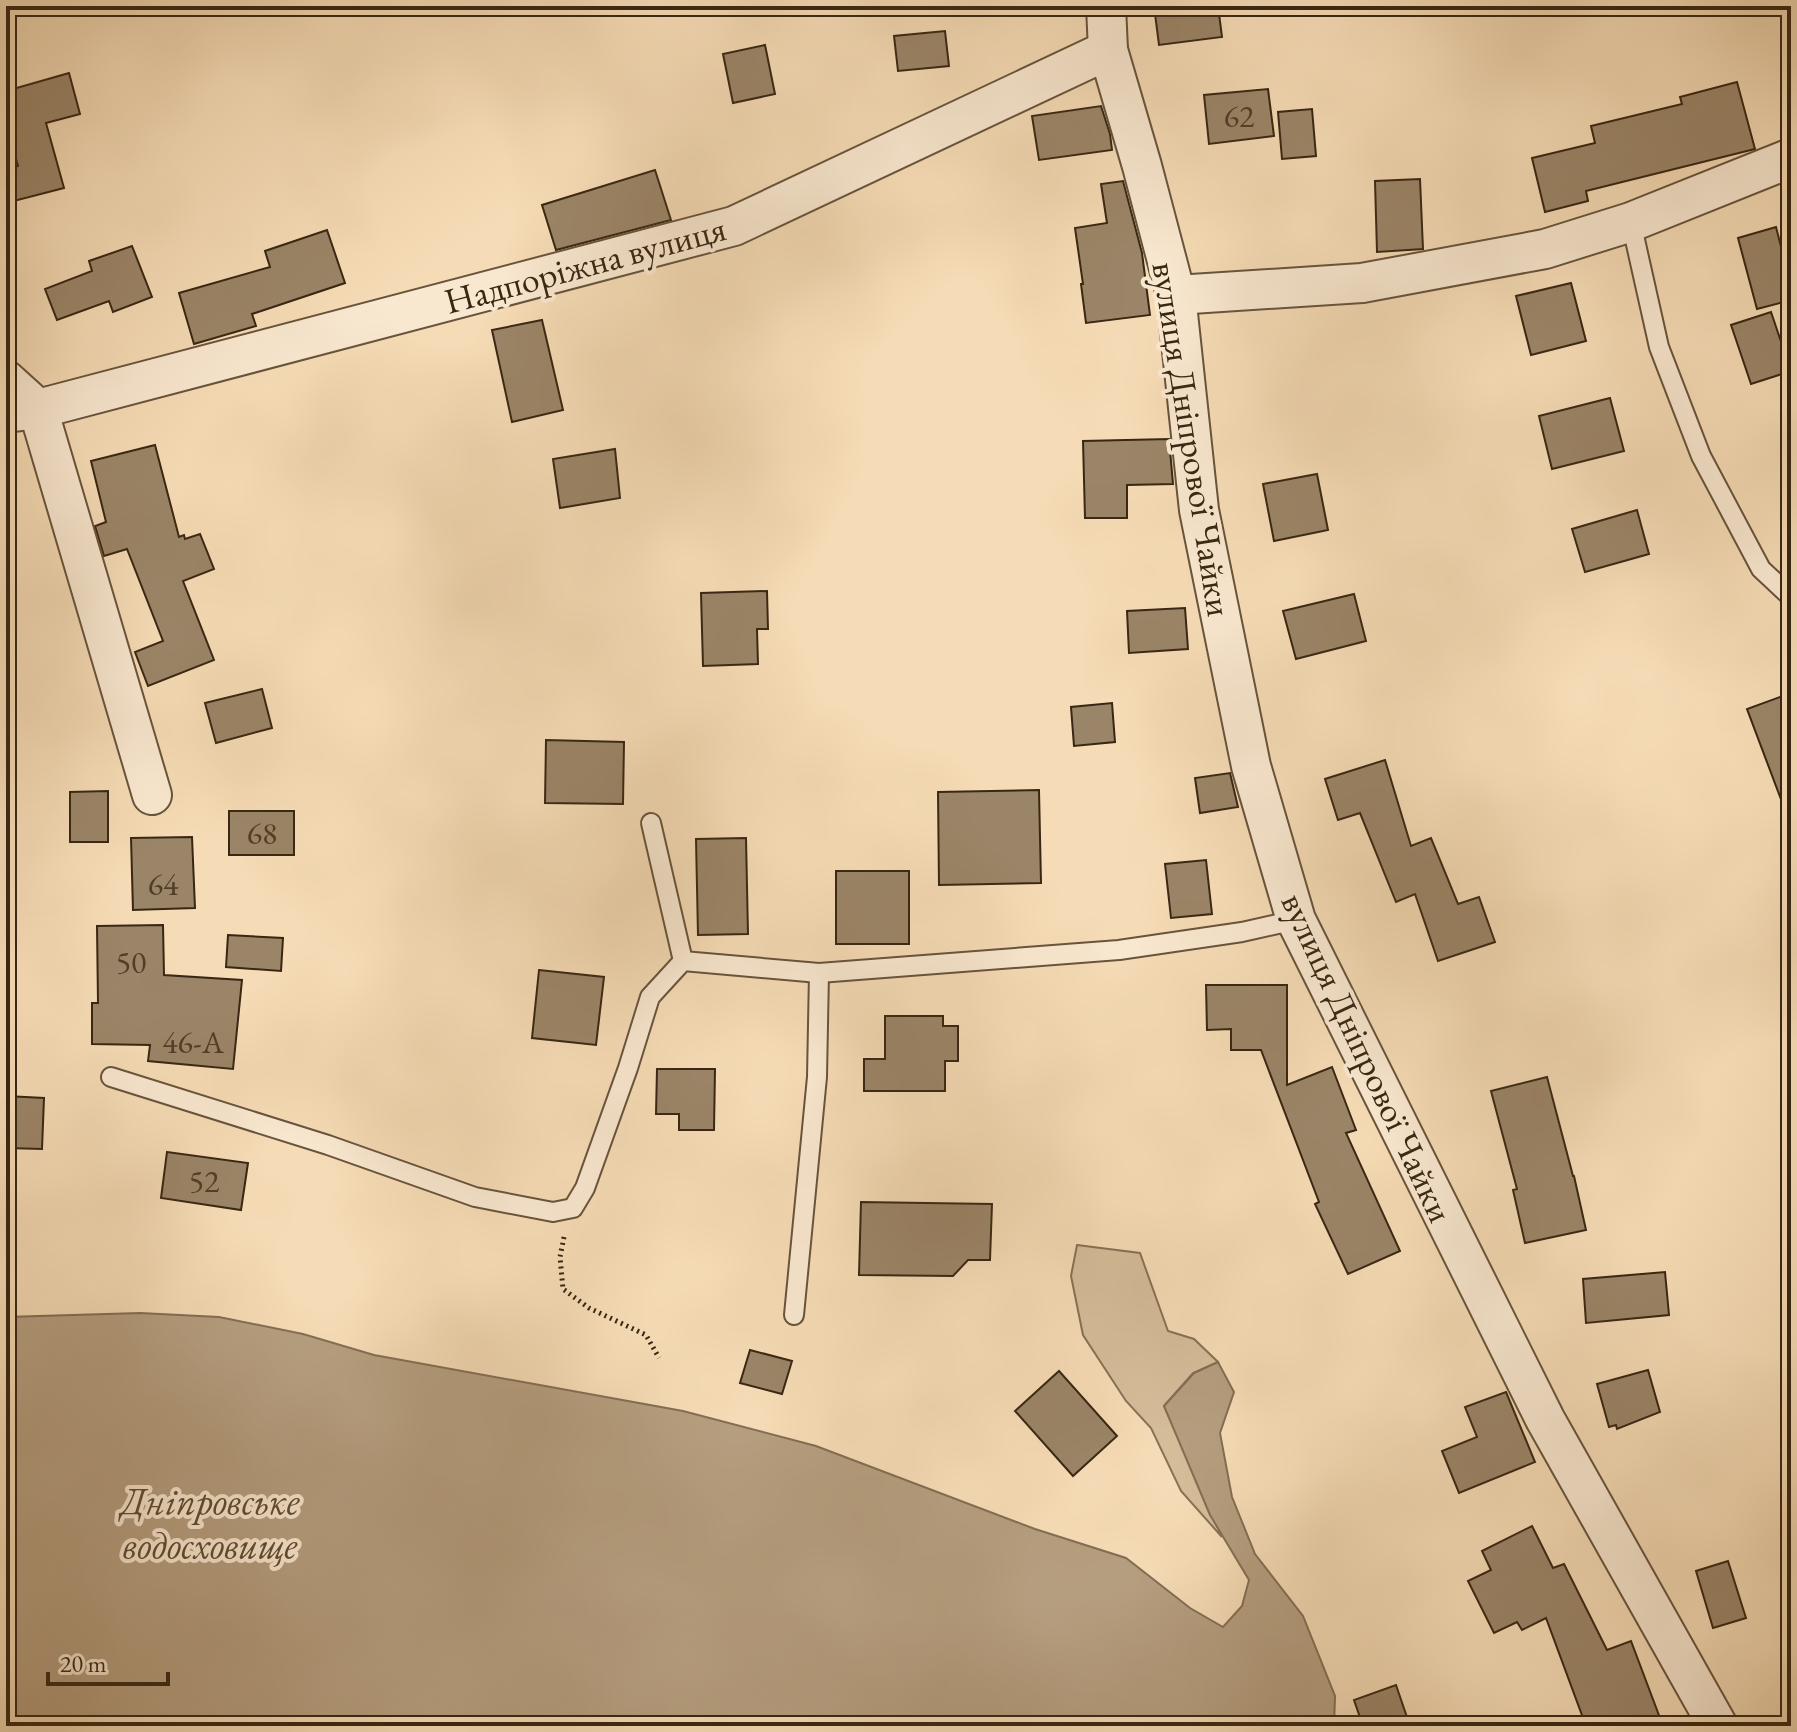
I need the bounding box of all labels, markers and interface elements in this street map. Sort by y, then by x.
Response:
house number: 62 [1224,95,1255,137]
street label: Надпоріжна вулиця [439,204,731,325]
street label: вулиця Дніпрової Чайки [1141,258,1244,620]
house number: 68 [247,812,277,854]
house number: 64 [148,863,179,905]
street label: вулиця Дніпрової Чайки [1271,885,1465,1230]
house number: 50 [116,941,146,983]
house number: 46-А [162,1021,225,1063]
house number: 52 [189,1160,220,1202]
water label: Дніпровське водосховище [118,1476,300,1569]
scale bar [48,1636,168,1686]
text: 20 m [60,1648,107,1679]

